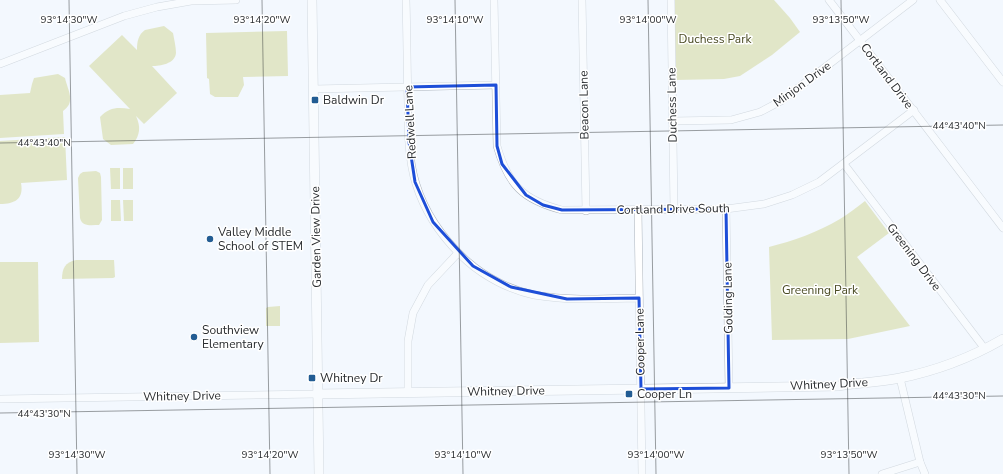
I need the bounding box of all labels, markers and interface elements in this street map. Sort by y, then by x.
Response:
text: 93°14'30"W [41,13,97,27]
text: 93°14'20"W [234,13,290,27]
text: 93°14'10"W [427,13,483,27]
text: 93°14'00"W [620,13,676,27]
text: 93°13'50"W [813,13,869,27]
park label: Duchess Park [679,31,752,47]
street label: Cortland Drive [857,40,917,112]
street label: Minjon Drive [770,58,834,110]
street label: Duchess Lane [663,67,681,143]
street label: Beacon Lane [575,70,593,140]
street label: Redwell Lane [400,85,420,159]
place label: Baldwin Dr [323,92,385,108]
marker: Baldwin Dr [310,95,320,105]
text: 44°43'40"N [932,119,986,133]
text: 44°43'40"N [17,136,71,150]
street label: Garden View Drive [307,186,325,288]
street label: Cortland Drive South [616,200,730,218]
street label: Greening Drive [883,220,945,294]
place label: Valley Middle School of STEM [217,224,303,254]
marker: Valley Middle School of STEM [205,234,215,244]
street label: Golding Lane [719,262,737,334]
park label: Greening Park [782,282,859,298]
street label: Cooper Lane [631,308,649,376]
place label: Southview Elementary [202,322,265,352]
marker: Southview Elementary [189,332,199,342]
place label: Whitney Dr [320,370,383,386]
marker: Whitney Dr [307,373,317,383]
street label: Whitney Drive [790,374,868,394]
street label: Whitney Drive [467,382,545,400]
place label: Cooper Ln [637,386,692,402]
street label: Whitney Drive [143,387,221,405]
marker: Cooper Ln [624,389,634,399]
text: 44°43'30"N [932,389,986,403]
text: 44°43'30"N [17,407,71,421]
text: 93°14'30"W [49,448,105,462]
text: 93°14'20"W [242,448,298,462]
text: 93°14'10"W [435,448,491,462]
text: 93°14'00"W [628,448,684,462]
text: 93°13'50"W [821,448,877,462]

